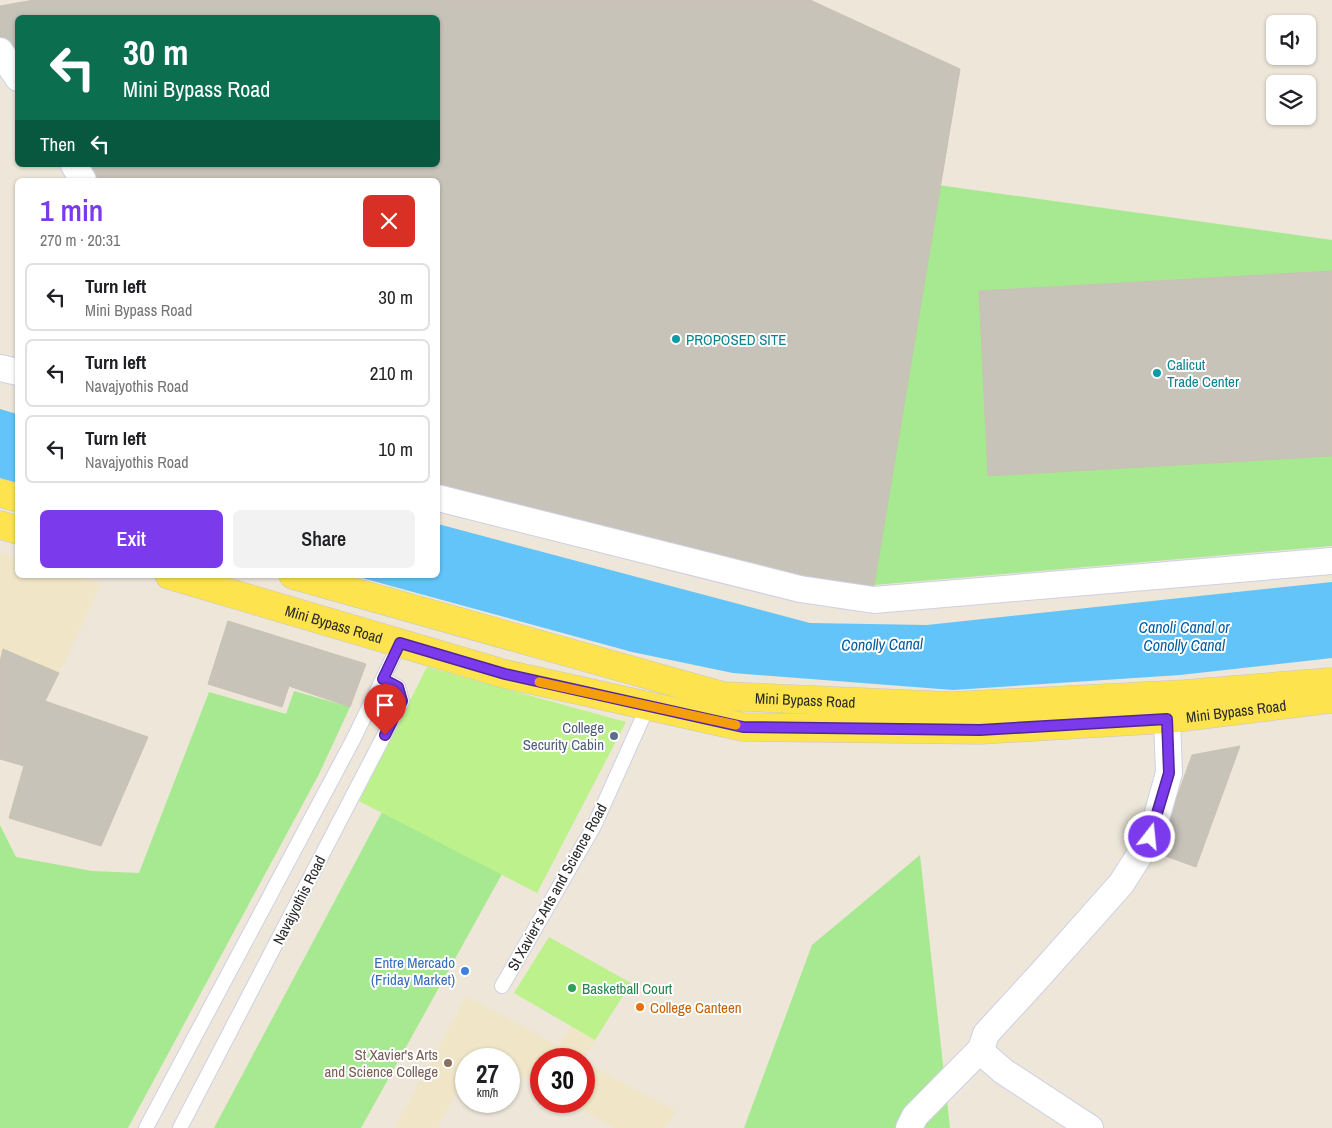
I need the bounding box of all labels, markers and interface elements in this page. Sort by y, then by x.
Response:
map controls [1266,15,1316,125]
button: sound [1266,15,1316,65]
text: 30 m [123,29,188,76]
icon: left [40,35,105,100]
text: Mini Bypass Road [123,74,270,104]
button: layers [1266,75,1316,125]
icon: left [86,130,114,158]
text: Then [40,131,76,157]
text: 1 min [40,190,103,230]
button: close [363,195,415,247]
text: 270 m · 20:31 [40,229,120,251]
text: Turn left [85,273,146,299]
icon: left [42,283,70,311]
text: 30 m [378,284,413,310]
text: Mini Bypass Road [85,299,192,321]
place label: PROPOSED SITE [686,329,787,350]
marker: PROPOSED SITE [670,333,682,345]
text: Turn left [85,349,146,375]
place label: Calicut Trade Center [1167,354,1239,392]
icon: left [42,359,70,387]
text: 210 m [370,360,413,386]
marker: Calicut Trade Center [1151,367,1163,379]
text: Navajyothis Road [85,375,189,397]
text: Turn left [85,425,146,451]
icon: left [42,435,70,463]
text: 10 m [378,436,413,462]
text: Navajyothis Road [85,451,189,473]
button: Exit [40,510,223,568]
button: Share [233,510,415,568]
street label: Mini Bypass Road [283,599,385,648]
water label: Canoli Canal or Conolly Canal [1138,616,1230,656]
water label: Conolly Canal [841,632,924,656]
pin [364,684,406,735]
street label: Mini Bypass Road [755,687,856,712]
icon: arrive [371,691,399,719]
street label: Mini Bypass Road [1185,694,1287,727]
place label: College Security Cabin [523,717,604,755]
marker: College Security Cabin [608,730,620,742]
street label: St Xavier's Arts and Science Road [502,800,612,974]
position arrow [1123,810,1175,862]
street label: Navajyothis Road [268,852,330,948]
place label: Entre Mercado (Friday Market) [371,952,455,990]
marker: Entre Mercado (Friday Market) [459,965,471,977]
place label: Basketball Court [582,978,673,999]
marker: Basketball Court [566,982,578,994]
place label: College Canteen [650,997,742,1018]
marker: College Canteen [634,1001,646,1013]
place label: St Xavier's Arts and Science College [324,1044,438,1082]
speed limit sign: 30 [530,1048,595,1113]
marker: St Xavier's Arts and Science College [442,1057,454,1069]
text: 27 [476,1057,499,1091]
text: km/h [477,1085,498,1101]

